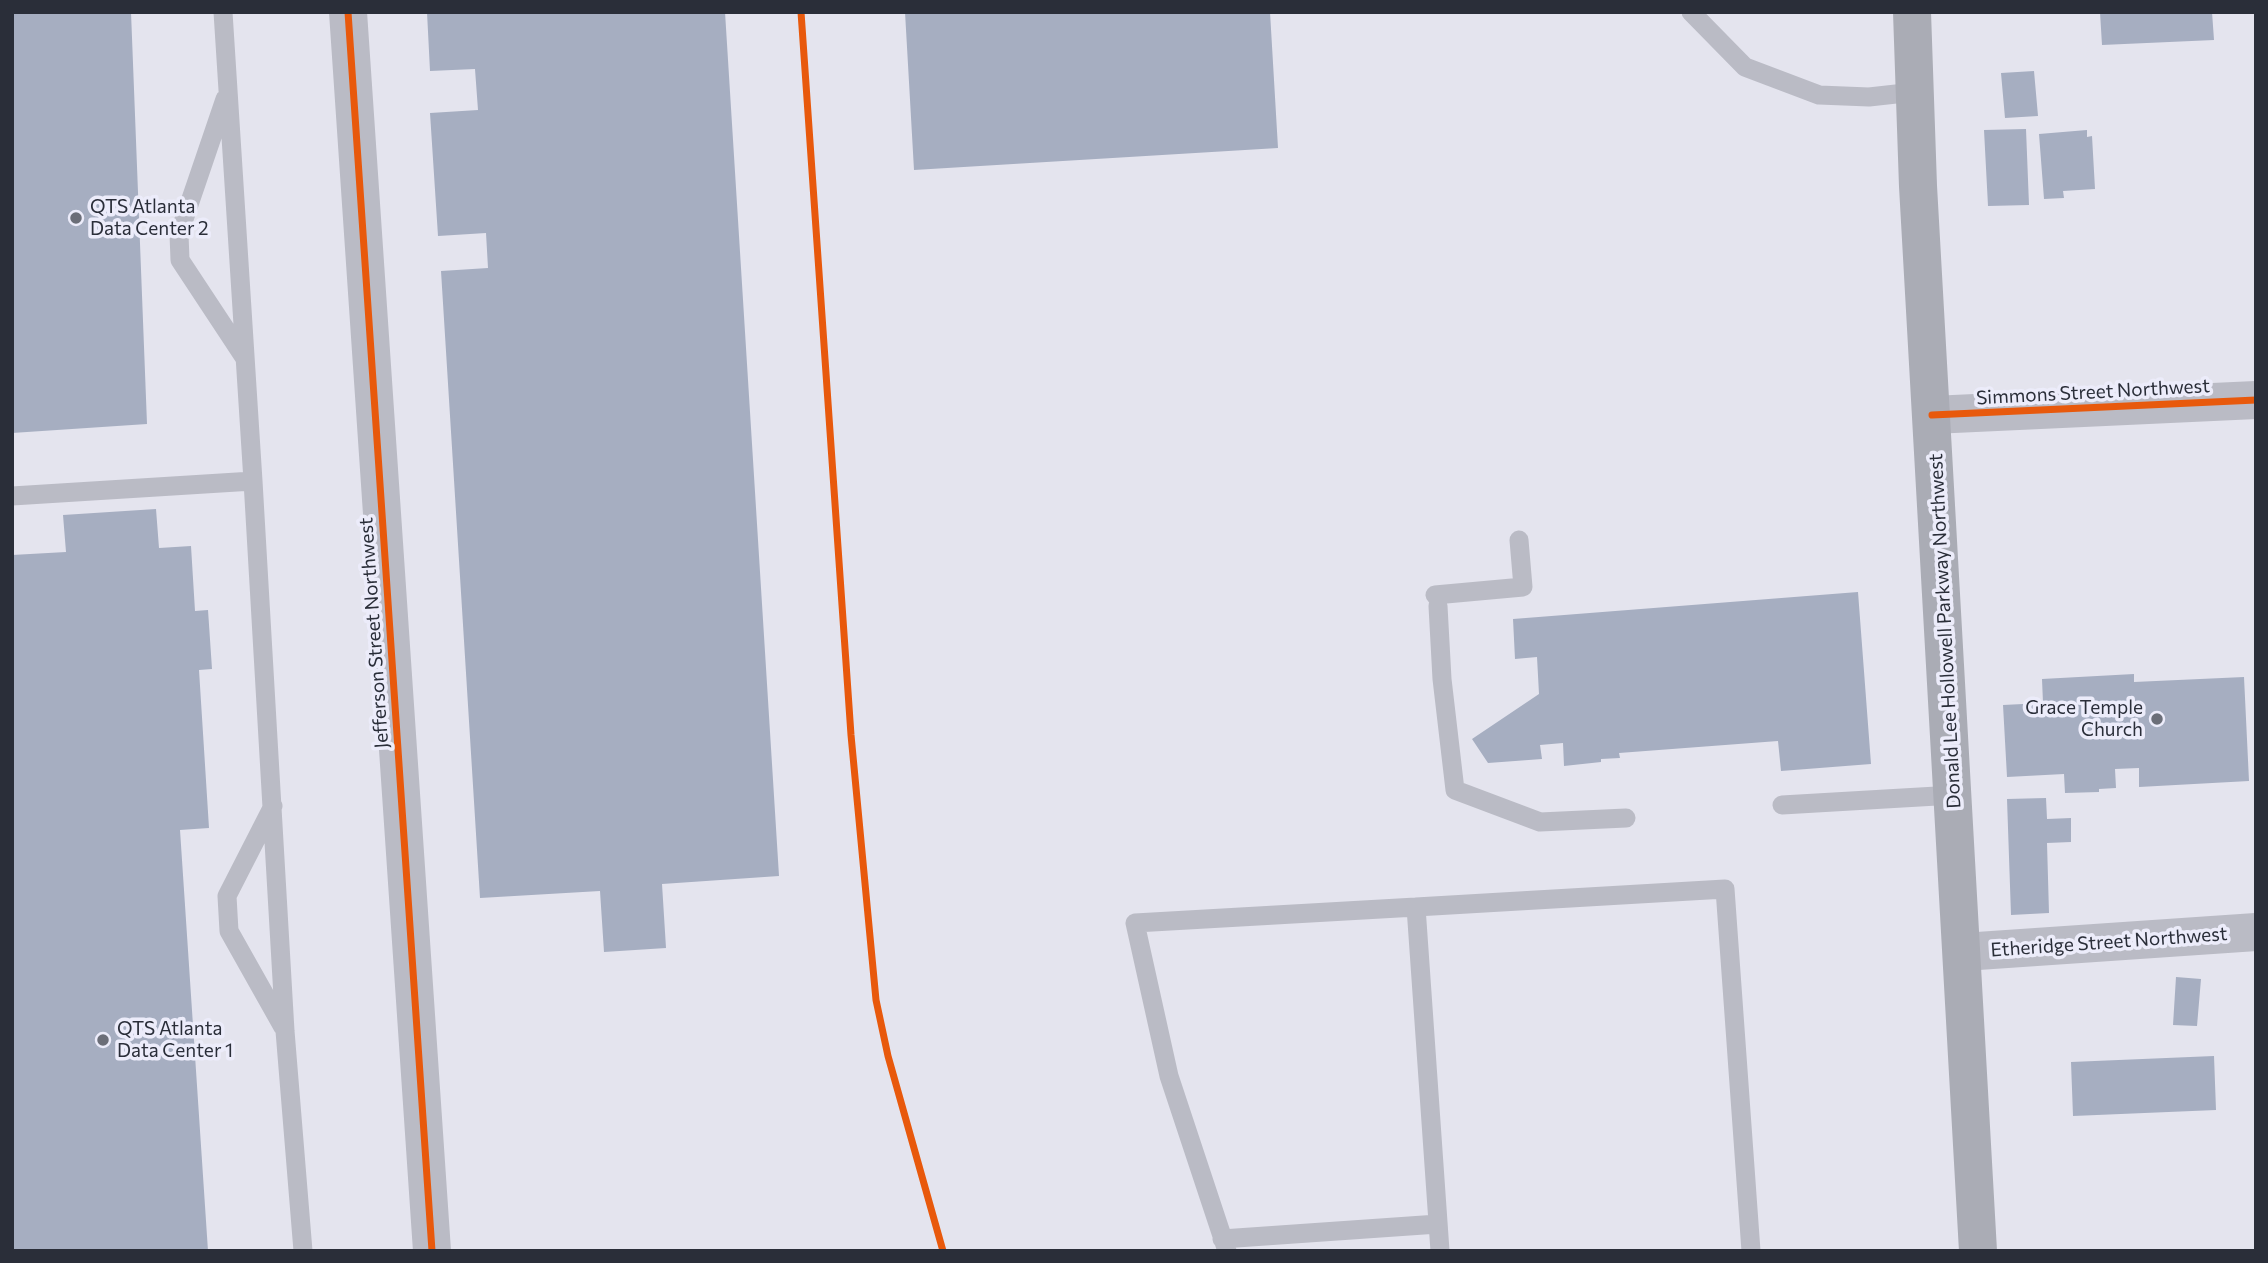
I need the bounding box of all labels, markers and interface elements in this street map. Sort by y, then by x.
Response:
place label: QTS Atlanta Data Center 2 [90,196,209,240]
marker: QTS Atlanta Data Center 2 [68,210,84,226]
street label: Simmons Street Northwest [1976,374,2210,410]
street label: Donald Lee Hollowell Parkway Northwest [1924,453,1966,809]
street label: Jefferson Street Northwest [355,517,393,749]
place label: Grace Temple Church [2025,697,2143,741]
marker: Grace Temple Church [2149,711,2165,727]
street label: Etheridge Street Northwest [1990,922,2228,962]
place label: QTS Atlanta Data Center 1 [117,1018,233,1062]
marker: QTS Atlanta Data Center 1 [95,1032,111,1048]

